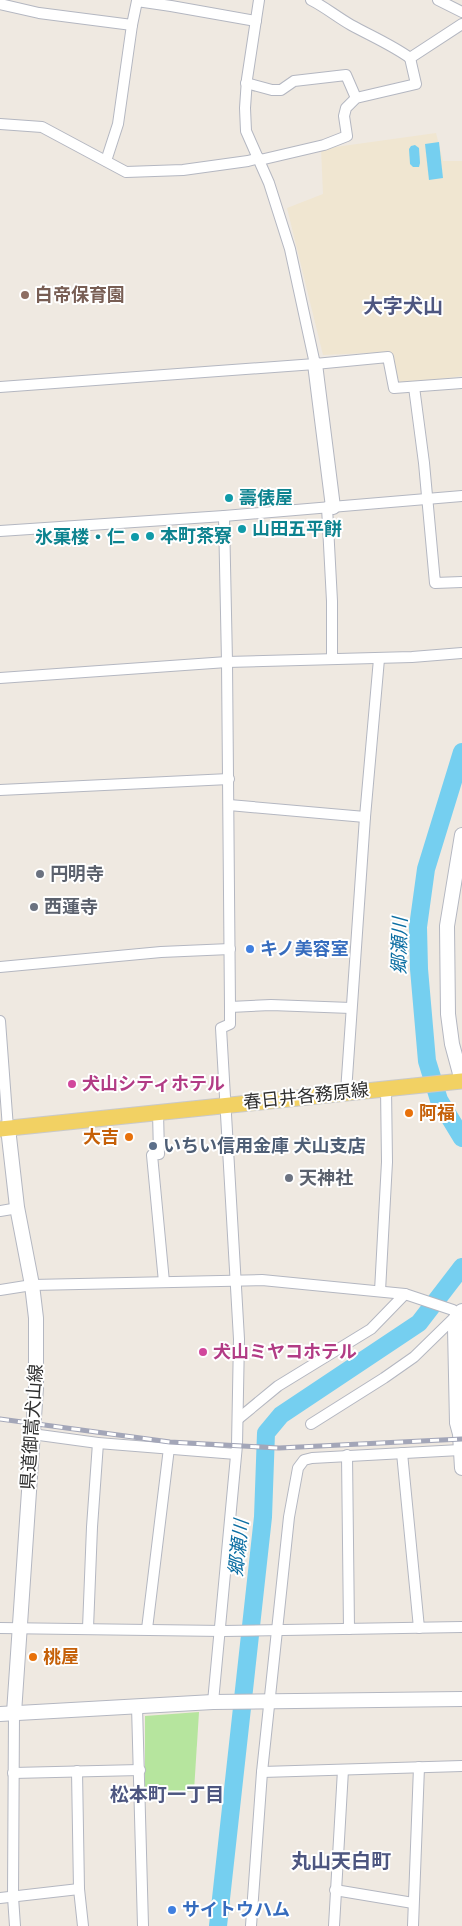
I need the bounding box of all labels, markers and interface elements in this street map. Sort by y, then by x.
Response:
place label: 白帝保育園 [35,283,125,306]
marker: 白帝保育園 [19,289,31,301]
district label: 大字犬山 [363,293,443,319]
place label: 壽俵屋 [239,486,293,509]
marker: 壽俵屋 [223,492,235,504]
place label: 山田五平餅 [252,517,342,540]
marker: 山田五平餅 [236,523,248,535]
place label: 本町茶寮 [160,524,232,547]
place label: 氷菓楼・仁 [35,525,125,548]
marker: 本町茶寮 [144,530,156,542]
marker: 氷菓楼・仁 [129,531,141,543]
place label: 円明寺 [50,862,104,885]
marker: 円明寺 [34,868,46,880]
place label: 西蓮寺 [44,895,98,918]
marker: 西蓮寺 [28,901,40,913]
water label: 郷瀬川 [387,915,413,975]
place label: キノ美容室 [260,937,349,960]
marker: キノ美容室 [244,943,256,955]
place label: 犬山シティホテル [82,1072,225,1095]
street label: 春日井各務原線 [242,1077,370,1114]
marker: 犬山シティホテル [66,1078,78,1090]
place label: 阿福 [419,1101,455,1124]
marker: 阿福 [403,1107,415,1119]
place label: 大吉 [83,1125,119,1148]
marker: 大吉 [123,1131,135,1143]
place label: いちい信用金庫 犬山支店 [163,1134,366,1157]
marker: いちい信用金庫 犬山支店 [147,1140,159,1152]
place label: 天神社 [299,1166,353,1189]
marker: 天神社 [283,1172,295,1184]
place label: 犬山ミヤコホテル [213,1340,357,1363]
marker: 犬山ミヤコホテル [197,1346,209,1358]
street label: 県道御嵩犬山線 [16,1363,47,1491]
water label: 郷瀬川 [223,1516,254,1578]
place label: 桃屋 [43,1645,79,1668]
marker: 桃屋 [27,1651,39,1663]
district label: 松本町一丁目 [110,1782,224,1807]
district label: 丸山天白町 [291,1848,391,1874]
place label: サイトウハム [182,1898,290,1921]
marker: サイトウハム [166,1904,178,1916]

